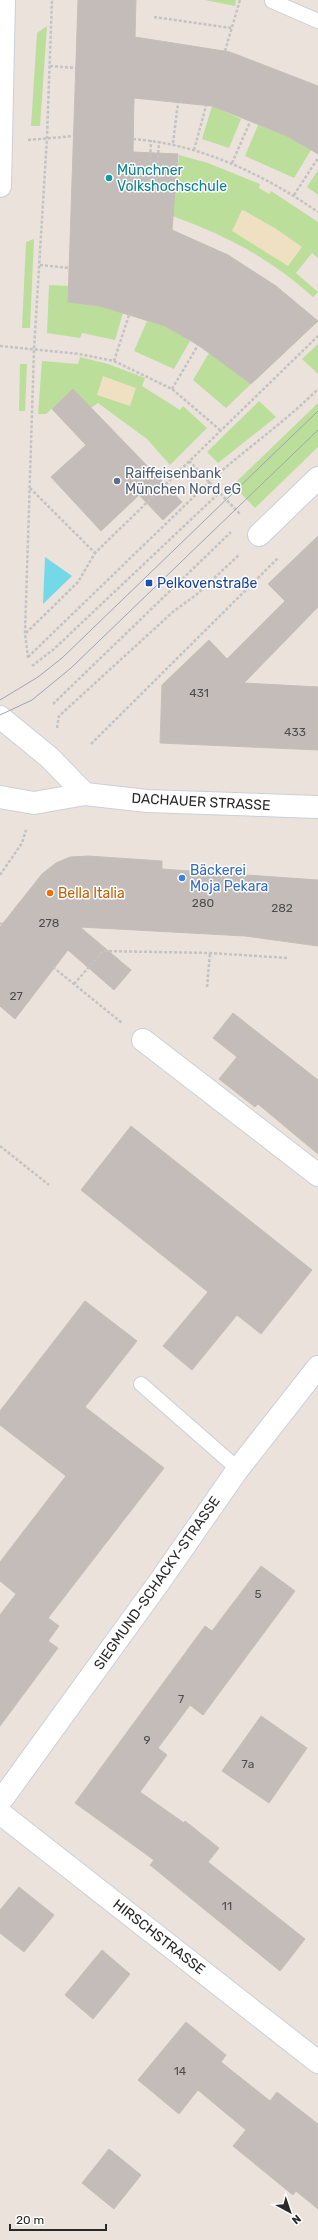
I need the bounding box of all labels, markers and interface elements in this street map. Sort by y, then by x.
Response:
place label: Münchner Volkshochschule [117,162,227,195]
marker: Münchner Volkshochschule [104,173,114,183]
place label: Raiffeisenbank München Nord eG [125,465,241,498]
marker: Raiffeisenbank München Nord eG [112,476,122,486]
place label: Pelkovenstraße [157,575,257,592]
marker: Pelkovenstraße [144,578,154,588]
house number: 431 [189,686,209,700]
house number: 433 [284,725,306,739]
street label: DACHAUER STRASSE [131,790,271,814]
place label: Bäckerei Moja Pekara [190,862,268,895]
marker: Bäckerei Moja Pekara [177,873,187,883]
place label: Bella Italia [58,885,125,902]
marker: Bella Italia [45,888,55,898]
house number: 280 [192,896,214,910]
house number: 282 [271,901,293,915]
house number: 278 [39,916,59,930]
house number: 27 [9,989,23,1003]
street label: SIEGMUND-SCHACKY-STRASSE [90,1493,224,1673]
house number: 5 [254,1587,262,1601]
house number: 7 [178,1692,184,1706]
house number: 9 [143,1733,151,1747]
house number: 7a [242,1757,254,1771]
street label: HIRSCHSTRASSE [110,1896,208,1978]
house number: 11 [222,1899,232,1913]
house number: 14 [174,2064,187,2078]
north arrow [270,2192,310,2232]
scale bar [10,2206,106,2232]
text: N [289,2212,303,2227]
text: 20 m [16,2213,44,2227]

